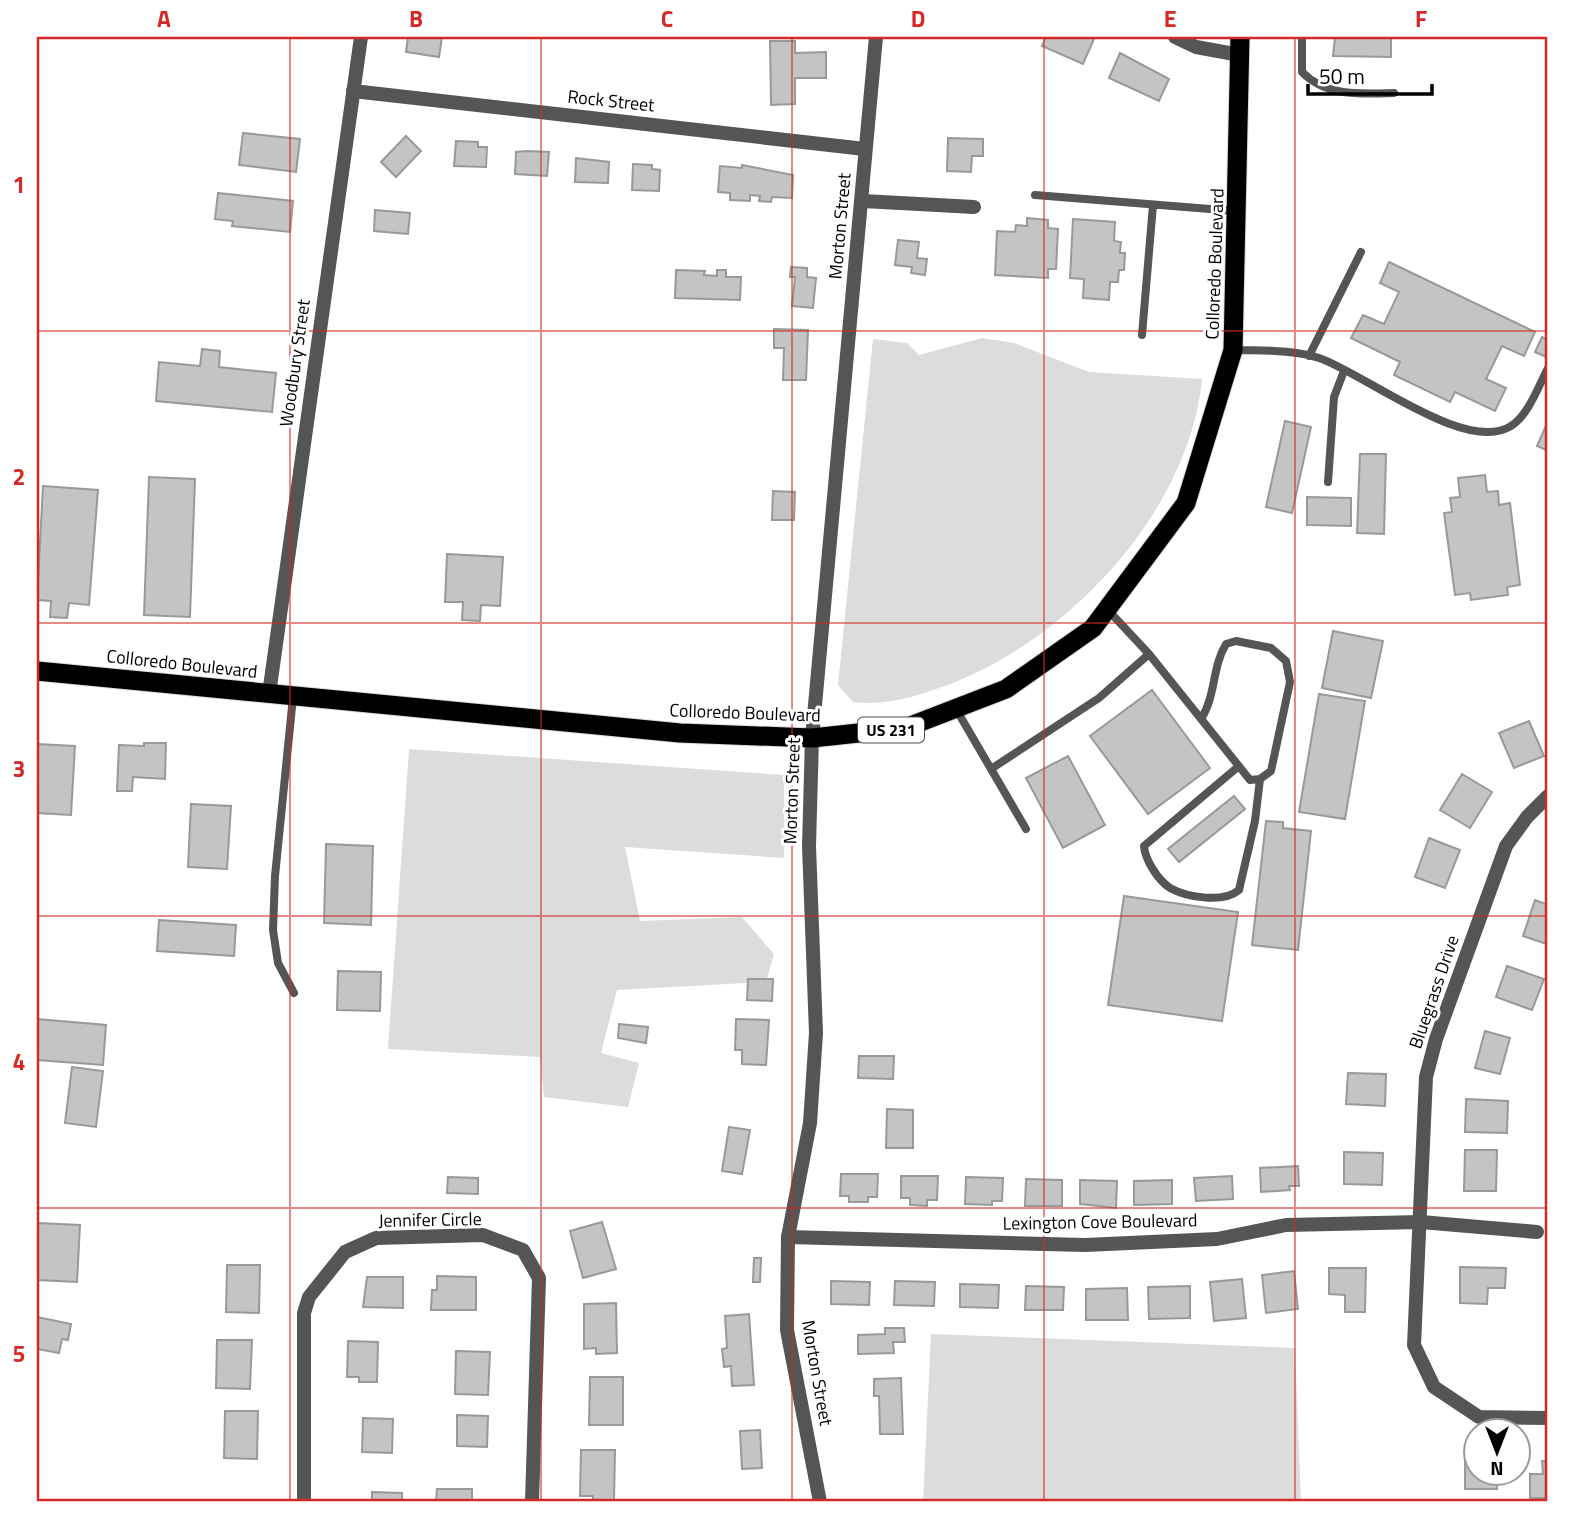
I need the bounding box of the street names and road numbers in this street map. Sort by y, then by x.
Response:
street label: Rock Street [566,83,657,119]
street label: Morton Street [821,171,858,280]
street label: Colloredo Boulevard [1198,188,1231,340]
street label: Woodbury Street [272,297,317,428]
street label: Colloredo Boulevard [105,642,259,685]
street label: Colloredo Boulevard [669,696,821,729]
road number: US 231 [858,718,924,743]
street label: Morton Street [776,737,807,845]
street label: Bluegrass Drive [1401,931,1466,1052]
street label: Jennifer Circle [378,1205,482,1234]
street label: Lexington Cove Boulevard [1002,1206,1198,1237]
street label: Morton Street [795,1318,840,1428]

